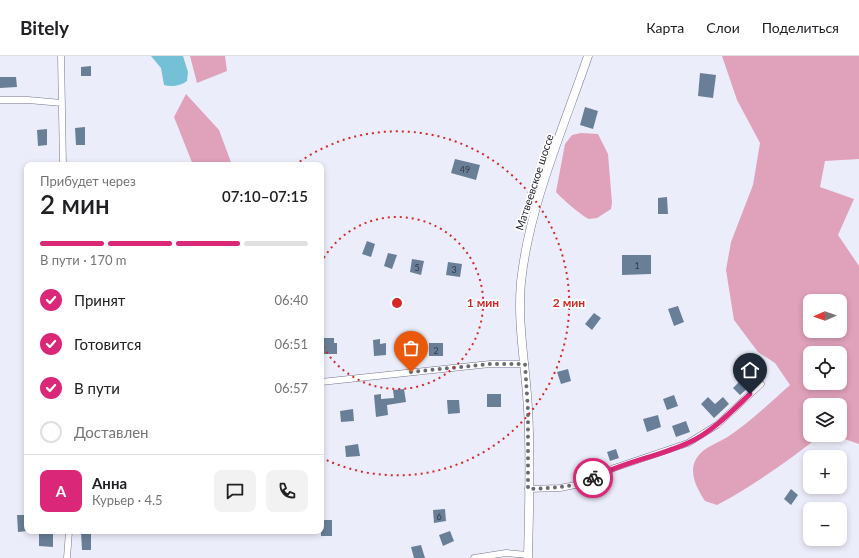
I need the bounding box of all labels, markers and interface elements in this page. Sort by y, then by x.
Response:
text: Bitely [20,16,69,39]
text: Карта [646,19,684,36]
text: Слои [706,19,740,36]
text: Поделиться [762,19,839,36]
street label: Матвеевское шоссе [512,132,556,232]
house number: 49 [460,164,470,175]
text: Прибудет через [40,173,136,189]
text: 07:10–07:15 [222,187,308,205]
text: 2 мин [40,188,110,220]
text: В пути · 170 m [40,252,126,268]
house number: 1 [634,260,640,271]
house number: 5 [414,262,420,273]
house number: 3 [451,264,457,275]
icon: check [40,289,62,311]
text: Принят [74,291,125,309]
text: 06:40 [275,292,308,308]
north arrow [803,294,847,338]
map controls [803,294,847,546]
text: 1 мин [467,295,499,310]
text: 2 мин [553,295,585,310]
centre of rings [390,296,404,310]
pin [394,331,428,372]
icon: check [40,333,62,355]
text: Готовится [74,335,141,353]
text: 06:51 [275,336,308,352]
icon: bag [400,337,422,359]
house number: 2 [433,345,439,356]
button: locate [803,346,847,390]
pin [733,353,767,394]
icon: home [739,359,761,381]
icon: check [40,377,62,399]
text: В пути [74,379,120,397]
text: 06:57 [275,380,308,396]
button: layers [803,398,847,442]
text: Доставлен [74,423,149,441]
button: + [803,450,847,494]
courier [573,458,613,498]
icon: bike [582,467,604,489]
button: chat [214,470,256,512]
button: phone [266,470,308,512]
text: Анна [92,474,127,492]
text: А [56,482,66,500]
text: Курьер · 4.5 [92,492,163,508]
button: − [803,502,847,546]
house number: 6 [436,511,442,522]

